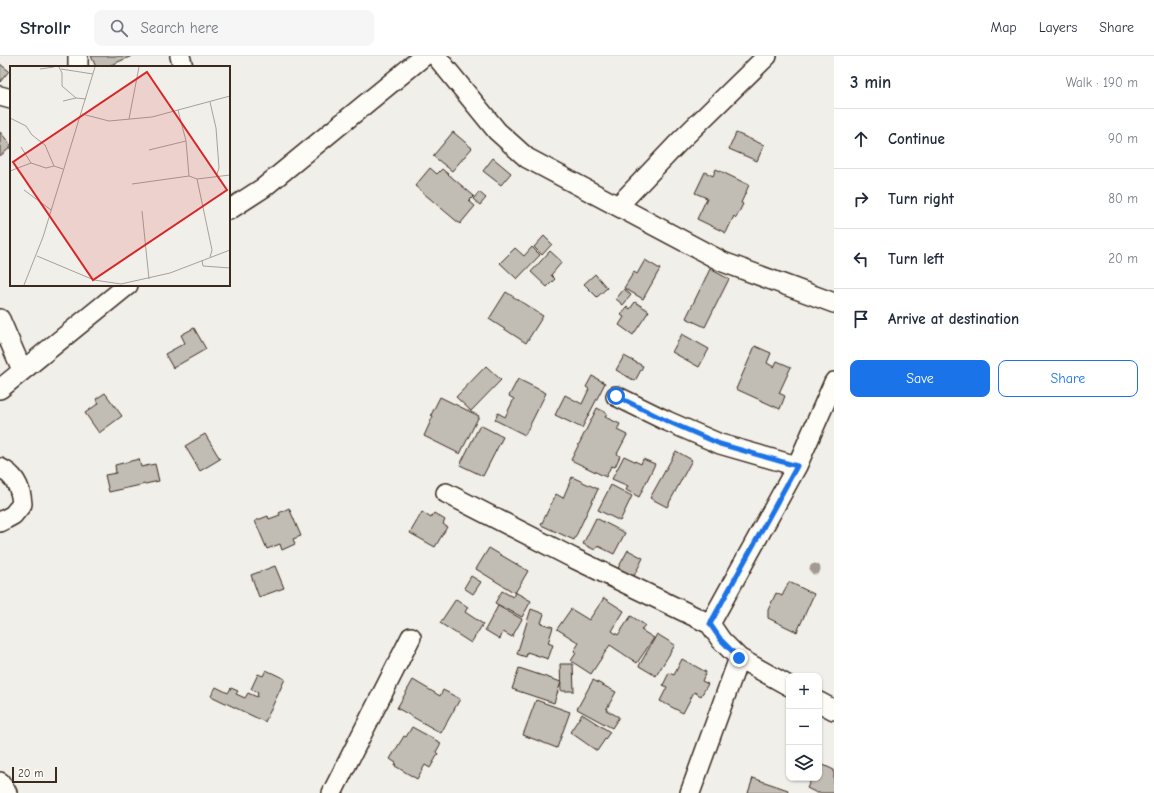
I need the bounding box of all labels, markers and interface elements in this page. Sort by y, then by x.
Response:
search box [94,10,374,46]
text: Strollr [20,17,70,39]
icon: search [108,17,130,39]
text: Search here [140,19,219,37]
text: Map [990,19,1017,36]
text: Layers [1039,19,1077,36]
text: Share [1099,19,1134,36]
inset map [10,66,230,286]
text: 3 min [850,73,891,92]
text: Walk · 190 m [1066,75,1138,90]
icon: ahead [850,128,872,150]
text: Continue [888,130,945,148]
text: 90 m [1108,131,1138,146]
icon: right [850,188,872,210]
text: Turn right [888,190,954,208]
text: 80 m [1108,191,1138,206]
icon: left [850,248,872,270]
text: Turn left [888,250,944,268]
text: 20 m [1108,251,1138,266]
icon: arrive [850,308,872,330]
text: Arrive at destination [888,310,1019,328]
button: Save [850,360,990,397]
button: Share [998,360,1138,397]
route start [607,387,625,405]
route end [730,649,748,667]
map controls [786,673,822,781]
button: + [786,673,822,709]
button: − [786,709,822,745]
button: layers [786,745,822,781]
scale bar [12,765,57,784]
text: 20 m [18,767,43,780]

